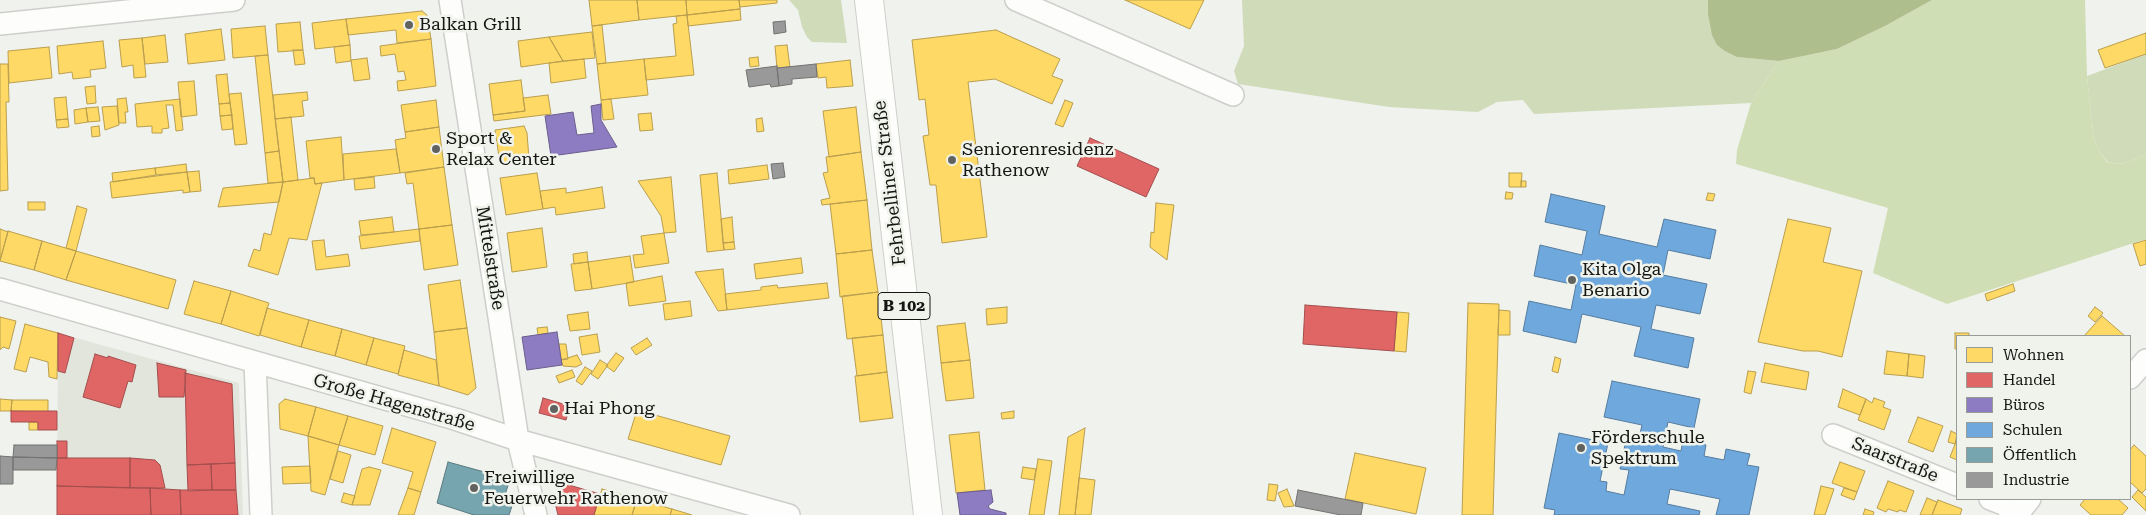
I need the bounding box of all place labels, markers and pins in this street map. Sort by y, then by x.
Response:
place label: Balkan Grill [419,14,521,36]
marker: Balkan Grill [403,19,415,31]
place label: Sport & Relax Center [446,128,557,170]
place label: Seniorenresidenz Rathenow [962,139,1113,182]
marker: Sport & Relax Center [430,143,442,155]
marker: Seniorenresidenz Rathenow [946,154,958,166]
place label: Kita Olga Benario [1582,259,1661,302]
marker: Kita Olga Benario [1566,274,1578,286]
place label: Hai Phong [564,398,655,420]
marker: Hai Phong [548,403,560,415]
place label: Förderschule Spektrum [1591,427,1705,469]
marker: Förderschule Spektrum [1575,442,1587,454]
place label: Freiwillige Feuerwehr Rathenow [484,467,668,509]
marker: Freiwillige Feuerwehr Rathenow [468,482,480,494]

